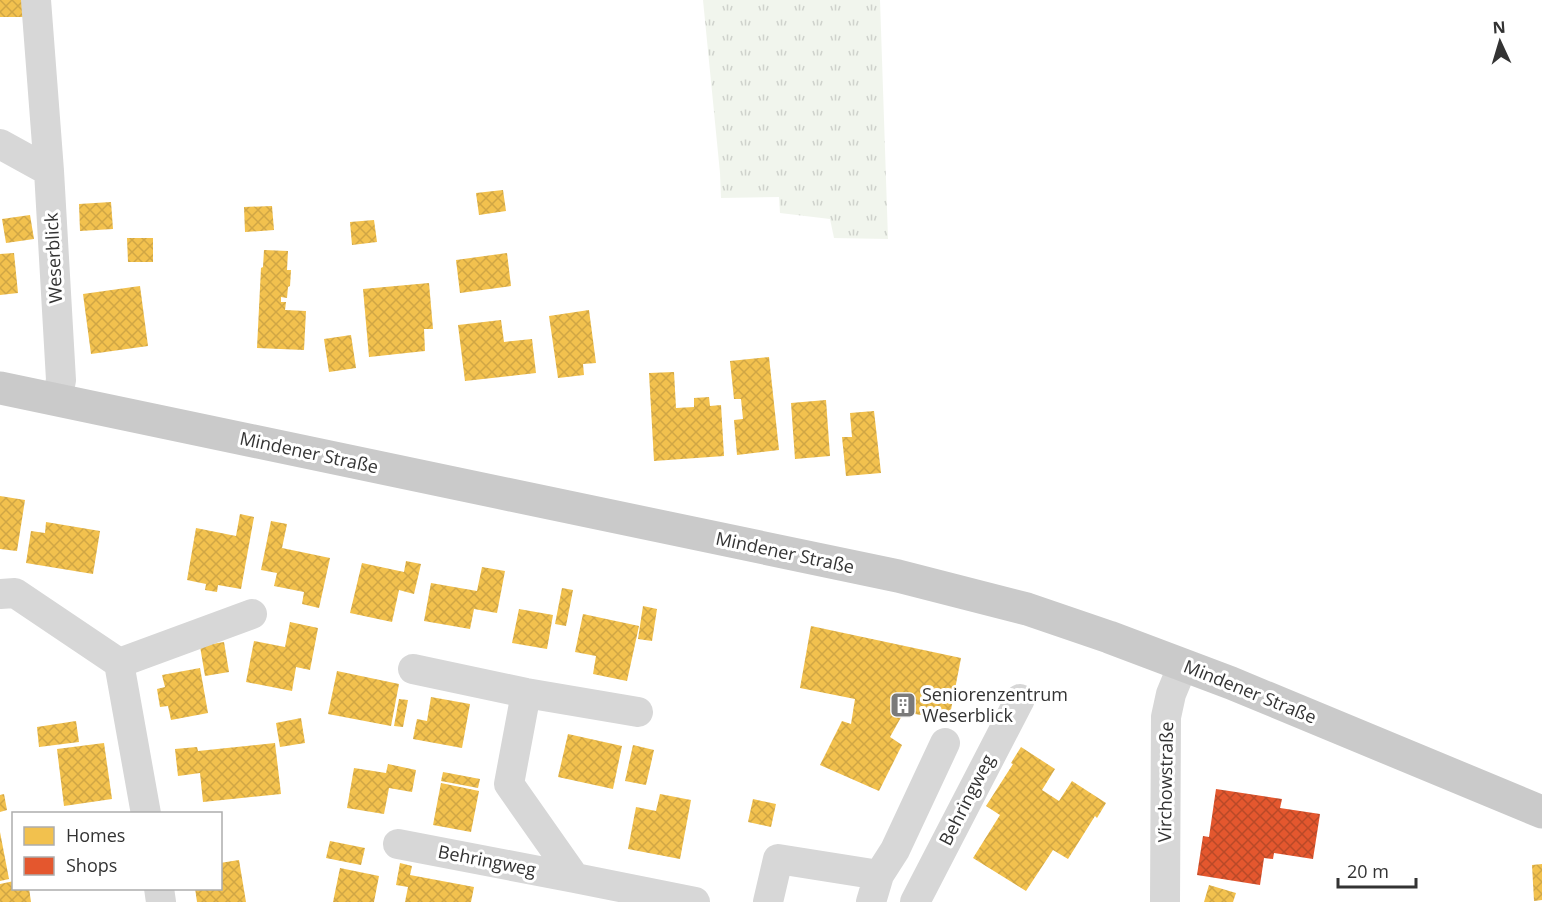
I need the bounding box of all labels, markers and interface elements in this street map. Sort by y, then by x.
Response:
north arrow [1470,12,1530,72]
text: N [1492,16,1506,38]
street label: Weserblick [39,211,67,304]
street label: Mindener Straße [238,426,381,478]
street label: Mindener Straße [714,526,857,578]
street label: Mindener Straße [1180,654,1320,729]
place label: Seniorenzentrum Weserblick [922,682,1068,727]
building icon: Seniorenzentrum Weserblick [888,690,918,720]
street label: Virchowstraße [1152,721,1178,843]
street label: Behringweg [933,750,999,849]
legend [12,812,222,890]
text: Homes [66,823,125,847]
street label: Behringweg [436,839,538,881]
scale bar [1338,851,1416,889]
text: Shops [66,853,117,877]
text: 20 m [1347,859,1389,883]

